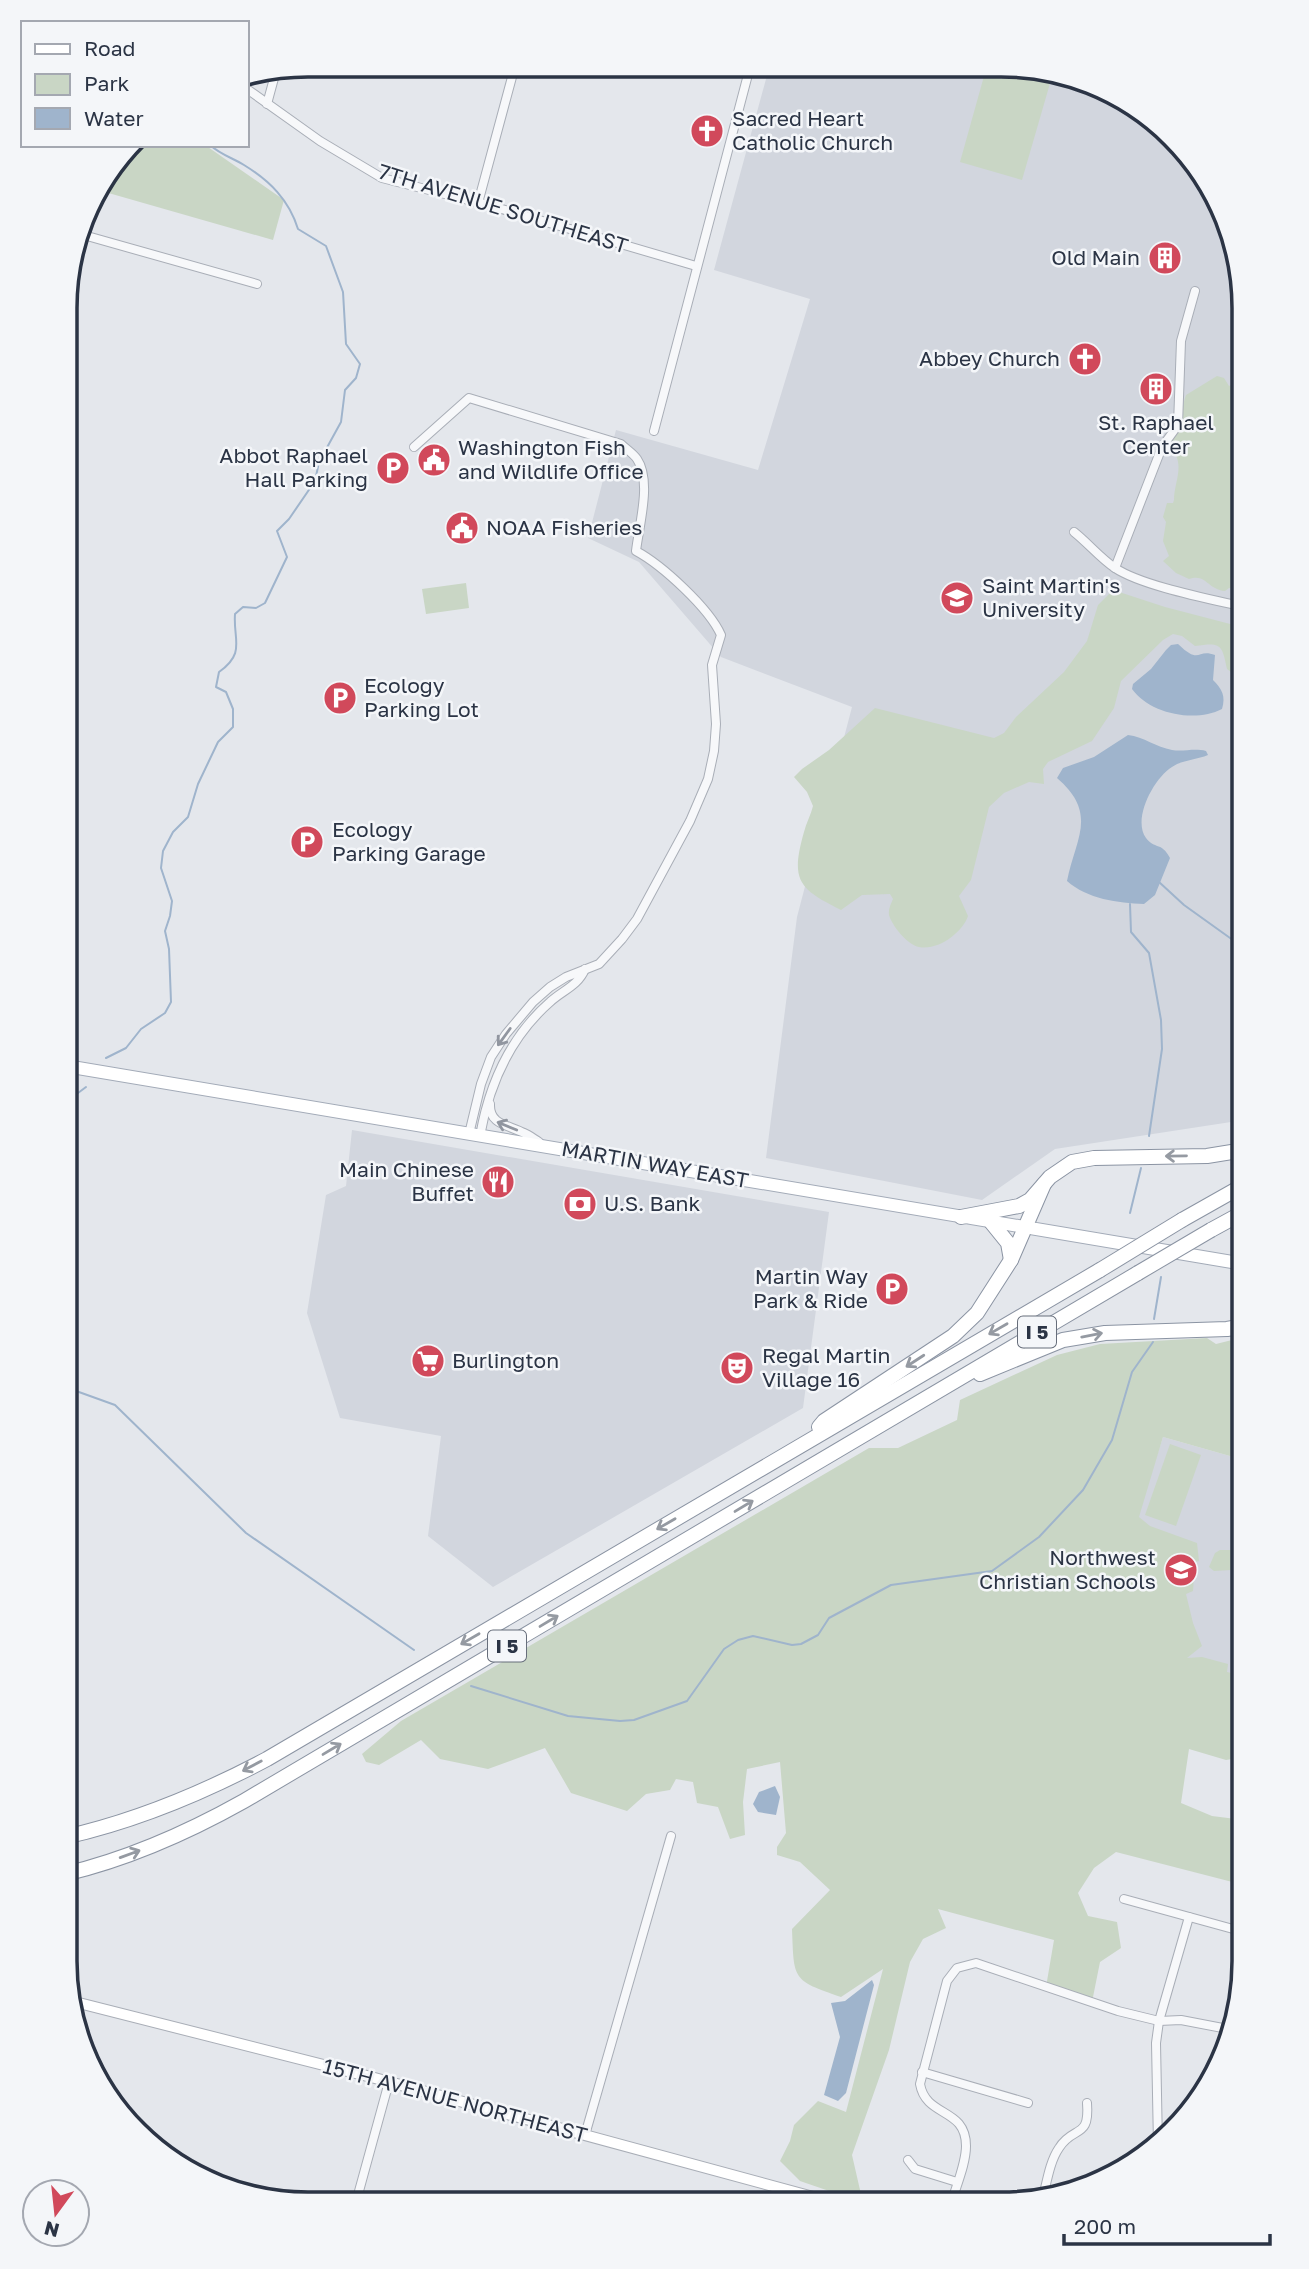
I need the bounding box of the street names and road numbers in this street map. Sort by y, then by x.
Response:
street label: 7TH AVENUE SOUTHEAST [375,158,631,258]
street label: MARTIN WAY EAST [560,1135,751,1193]
road number: I 5 [1018,1316,1056,1348]
road number: I 5 [488,1630,526,1662]
street label: 15TH AVENUE NORTHEAST [320,2052,590,2148]

